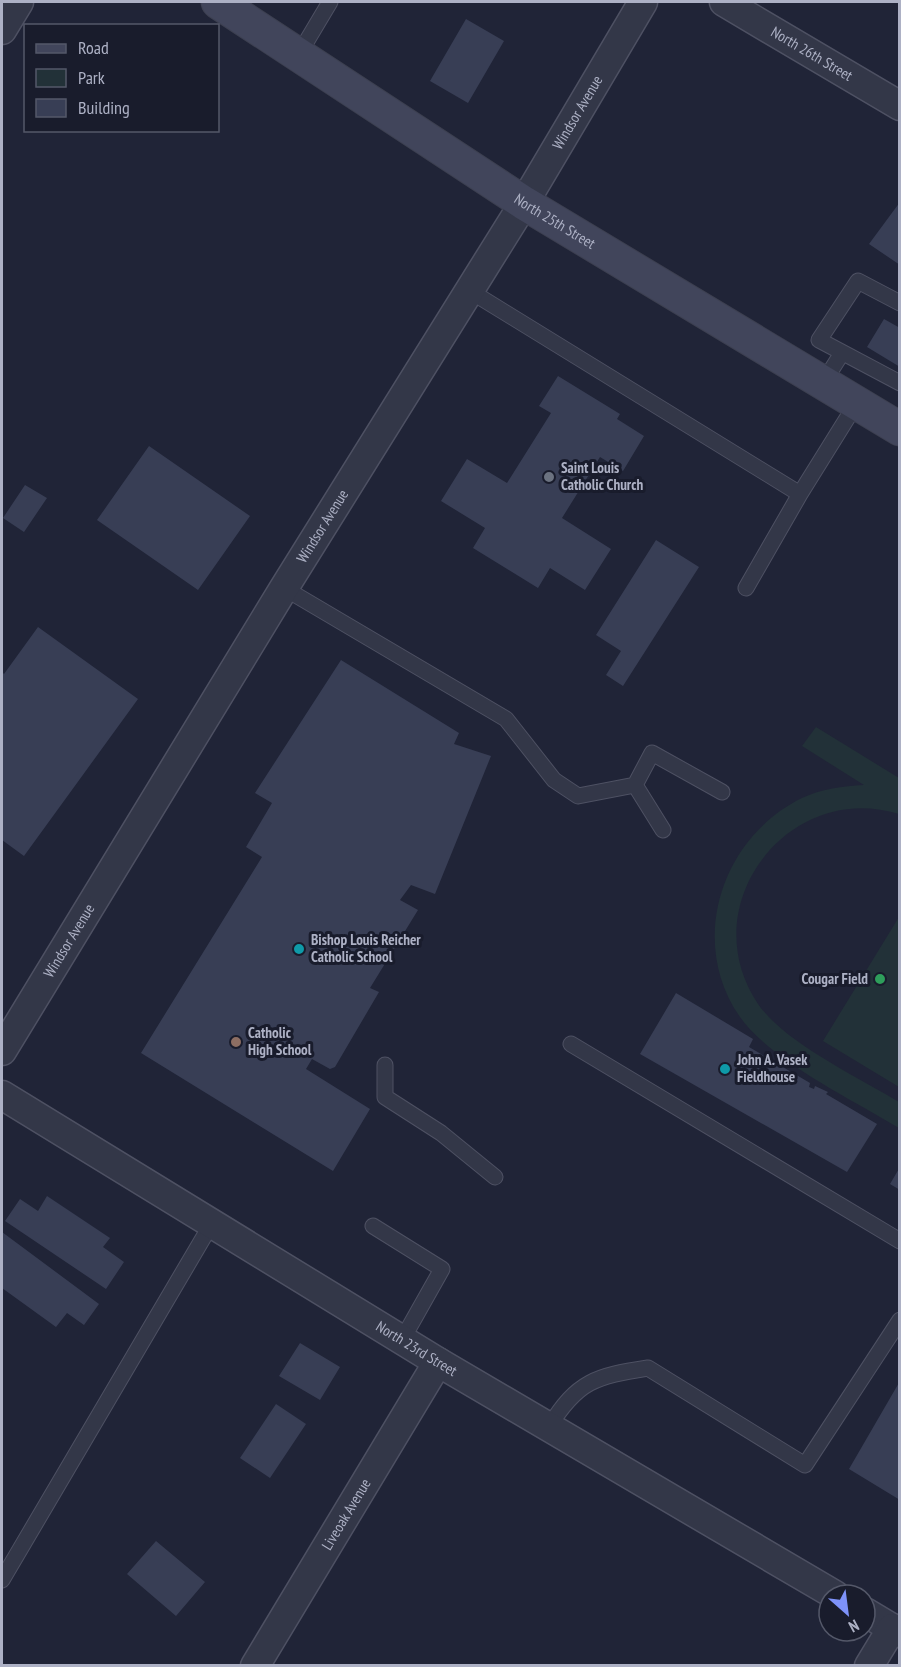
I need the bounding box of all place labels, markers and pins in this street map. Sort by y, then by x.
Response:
place label: Saint Louis Catholic Church [561,458,643,494]
marker: Saint Louis Catholic Church [542,470,556,484]
place label: Bishop Louis Reicher Catholic School [311,930,421,966]
marker: Bishop Louis Reicher Catholic School [292,942,306,956]
place label: Cougar Field [802,969,868,988]
marker: Cougar Field [873,972,887,986]
place label: Catholic High School [248,1023,312,1059]
marker: Catholic High School [229,1035,243,1049]
place label: John A. Vasek Fieldhouse [736,1050,808,1086]
marker: John A. Vasek Fieldhouse [718,1062,732,1076]

